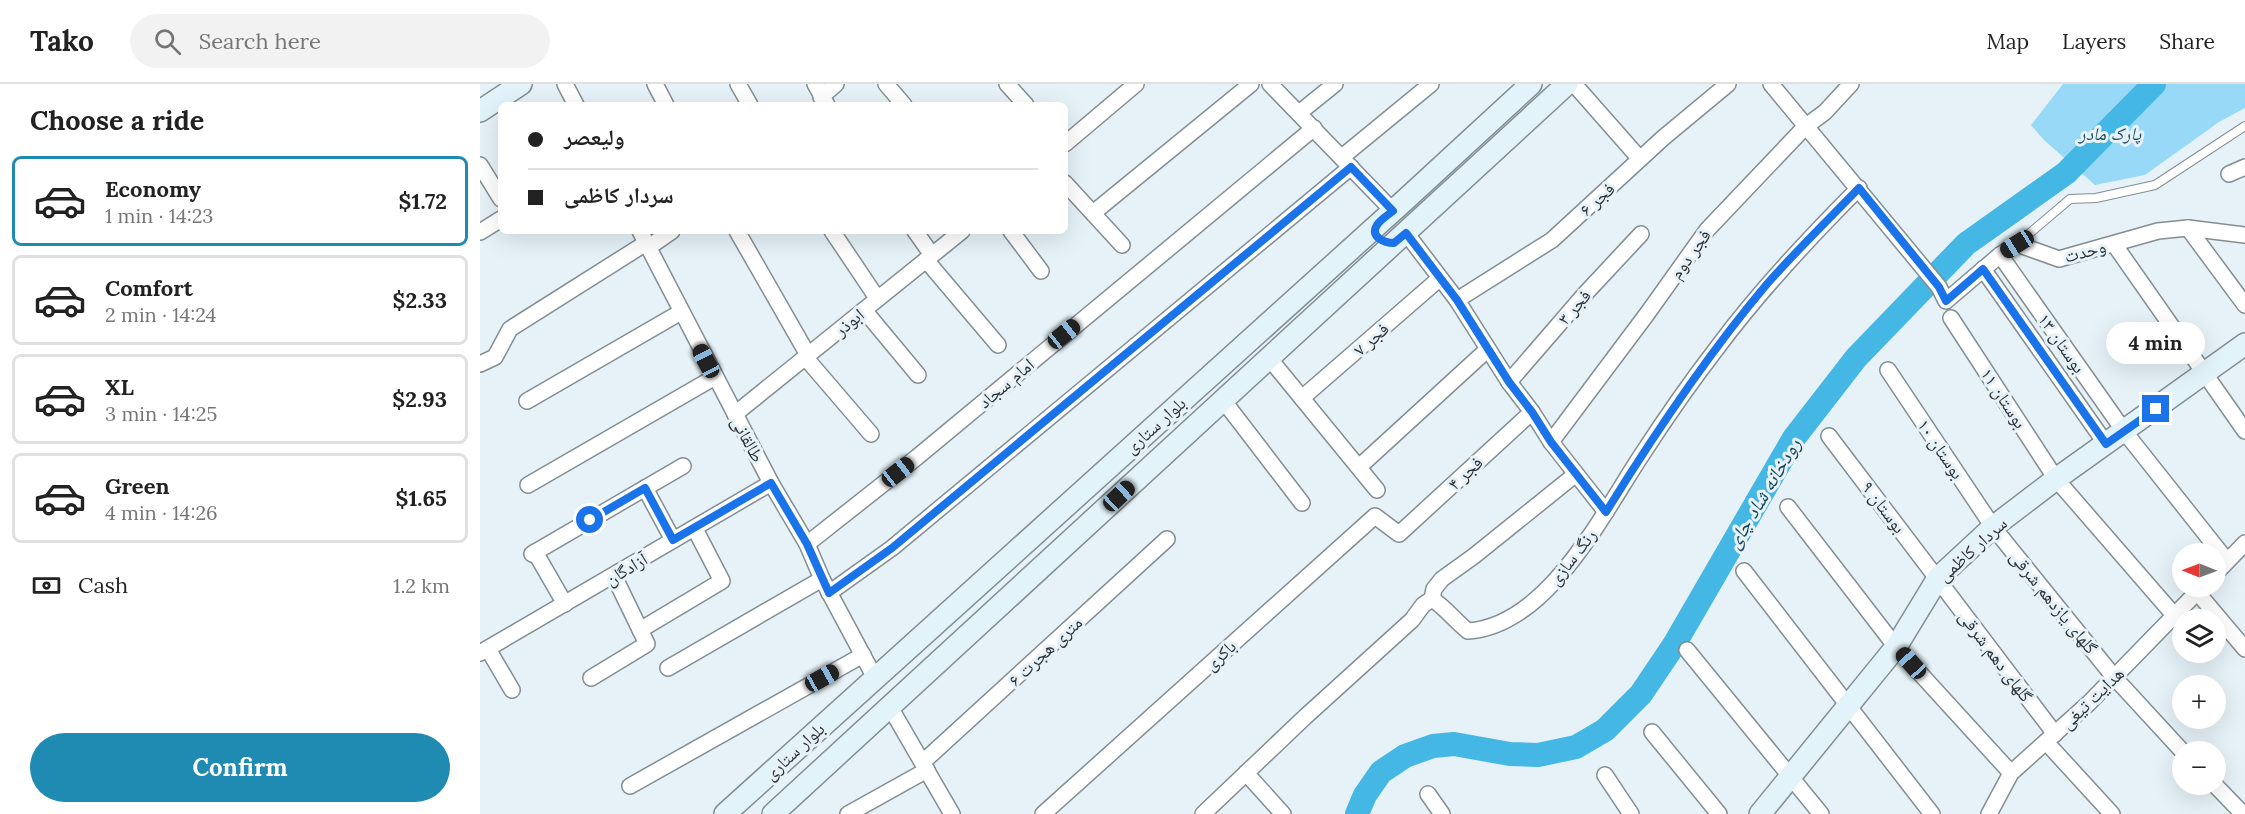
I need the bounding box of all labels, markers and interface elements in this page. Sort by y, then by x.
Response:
search box [130,14,550,68]
text: Tako [30,23,94,59]
icon: search [151,25,184,58]
text: Search here [199,27,321,55]
text: Map [1986,28,2029,55]
text: Layers [2062,28,2126,55]
text: Share [2159,28,2215,55]
text: Choose a ride [30,103,204,137]
park label: پارک مادر [2077,122,2142,145]
text: ولیعصر [564,123,625,151]
icon: car [33,174,87,228]
text: Economy [105,175,201,203]
street label: فجر ۶ [1575,177,1619,221]
text: سردار کاظمی [564,181,674,209]
text: $1.72 [399,187,447,215]
text: 1 min · 14:23 [105,203,213,228]
street label: فجر دوم [1664,224,1717,284]
car [1997,227,2037,261]
street label: وحدت [2062,234,2108,268]
icon: car [33,273,87,327]
text: Comfort [105,274,193,302]
street label: فجر ۳ [1552,284,1596,330]
text: $2.33 [393,286,447,314]
text: 2 min · 14:24 [105,302,216,327]
street label: ابوذر [829,303,869,342]
street label: بوستان ۱۳ [2033,309,2091,377]
car [1044,316,1084,352]
street label: فجر ۷ [1348,317,1394,361]
callout: 4 min [2106,322,2206,364]
text: 4 min [2129,330,2182,355]
car [690,341,722,381]
street label: امام سجاد [973,353,1039,414]
street label: بوستان ۱۱ [1976,363,2032,433]
icon: car [33,372,87,426]
text: XL [105,373,134,401]
text: $2.93 [392,385,447,413]
street label: بلوار ستاری [1120,391,1190,459]
route end [2142,395,2169,422]
text: 3 min · 14:25 [105,401,217,426]
street label: طالقانی [726,412,770,466]
street label: بوستان ۱۰ [1913,414,1969,484]
water label: رودخانه شاد چای [1720,433,1807,553]
street label: فجر ۴ [1443,451,1487,495]
car [878,454,918,490]
icon: car [33,471,87,525]
text: Green [105,472,170,500]
street label: بوستان ۹ [1857,476,1911,538]
car [1100,477,1138,515]
text: $1.65 [395,484,447,512]
text: 4 min · 14:26 [105,500,218,525]
route start [576,506,603,533]
street label: سردار کاظمی [1932,512,2012,586]
street label: رنگ سازی [1543,524,1601,590]
north arrow [2172,543,2226,597]
map controls [2172,543,2226,795]
street label: گلهای یازدهم شرقی [2004,546,2103,660]
street label: آزادگان [601,547,652,591]
icon: cash [30,569,63,602]
text: Cash [78,571,128,599]
text: 1.2 km [393,573,450,598]
street label: گلهای دهم شرقی [1953,606,2038,707]
button: layers [2172,609,2226,663]
street label: ۶ متری هجرت [1003,611,1087,691]
street label: باکری [1199,635,1241,675]
car [1892,644,1930,682]
car [802,661,842,695]
street label: هدایت تیغی [2055,662,2129,734]
button: + [2172,675,2226,729]
street label: بلوار ستاری [759,717,829,785]
button: Confirm [30,733,450,802]
button: − [2172,741,2226,795]

